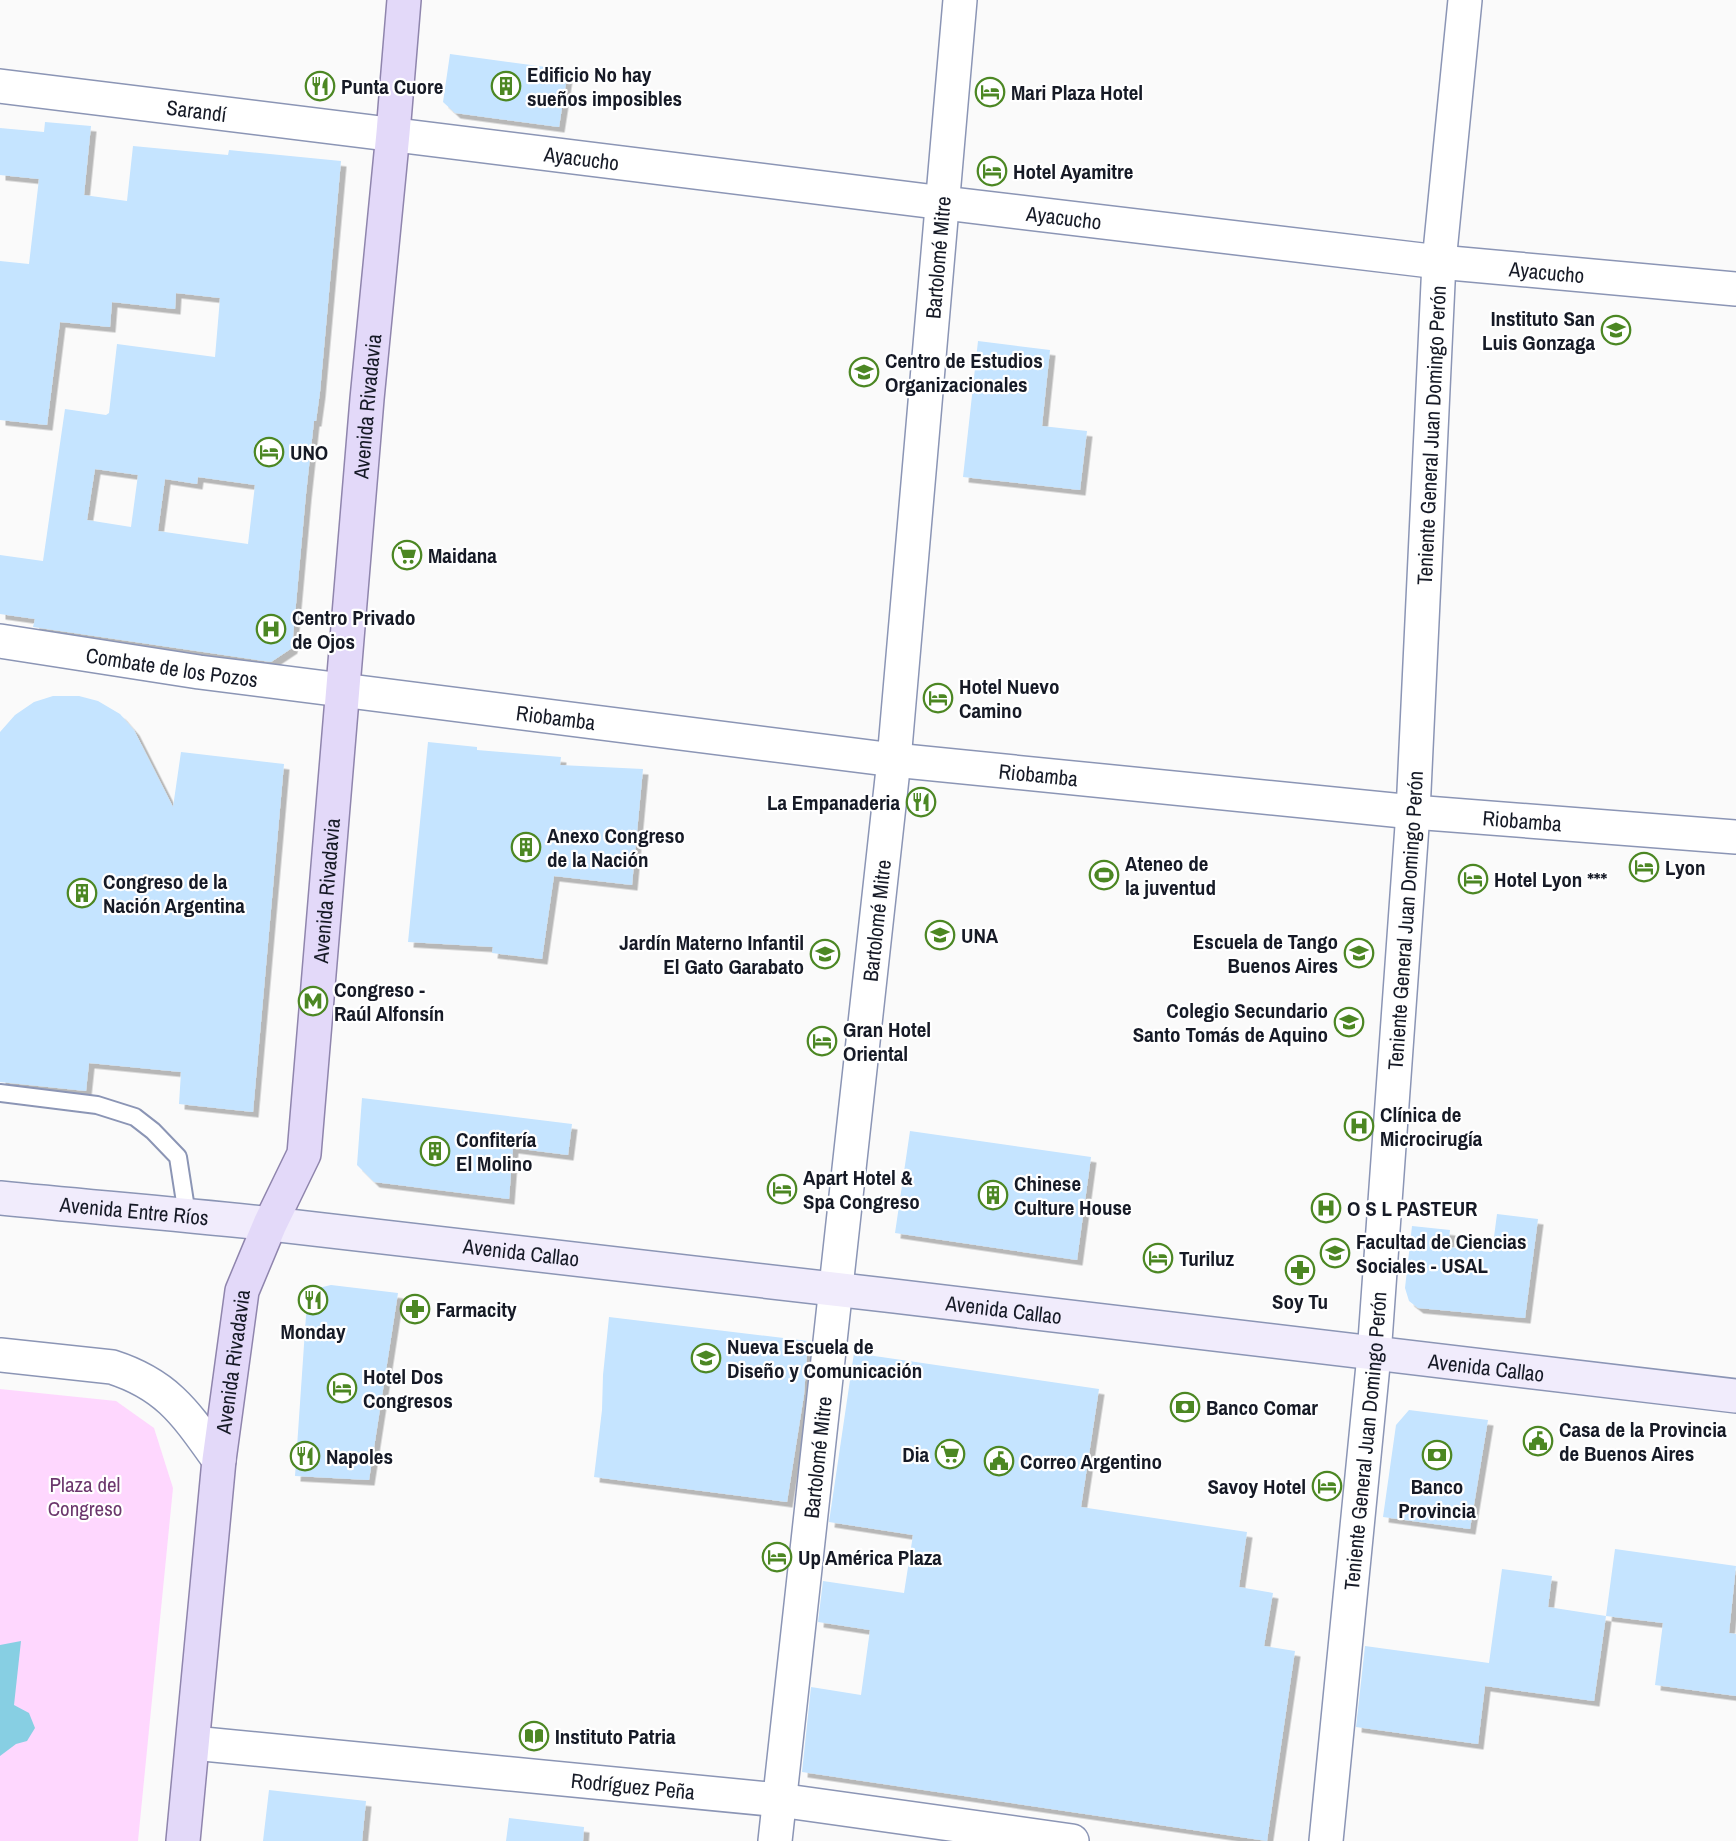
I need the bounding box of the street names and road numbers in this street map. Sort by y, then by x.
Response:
street label: Sarandí [165,92,228,128]
street label: Ayacucho [541,139,621,177]
street label: Bartolomé Mitre [918,195,957,320]
street label: Ayacucho [1024,198,1103,236]
street label: Ayacucho [1507,254,1586,290]
street label: Teniente General Juan Domingo Perón [1409,285,1452,586]
street label: Avenida Rivadavia [346,332,388,481]
street label: Combate de los Pozos [84,640,260,694]
street label: Riobamba [515,698,597,737]
street label: Riobamba [997,756,1080,793]
street label: Teniente General Juan Domingo Perón [1380,770,1429,1071]
street label: Riobamba [1481,803,1563,838]
street label: Avenida Rivadavia [305,817,347,965]
street label: Bartolomé Mitre [855,858,897,983]
street label: Avenida Entre Ríos [58,1189,210,1232]
street label: Avenida Callao [461,1231,581,1273]
street label: Avenida Rivadavia [208,1287,257,1437]
street label: Avenida Callao [943,1288,1063,1331]
street label: Teniente General Juan Domingo Perón [1336,1291,1393,1592]
street label: Avenida Callao [1426,1346,1546,1388]
street label: Bartolomé Mitre [796,1395,838,1520]
street label: Rodríguez Peña [570,1765,697,1806]

